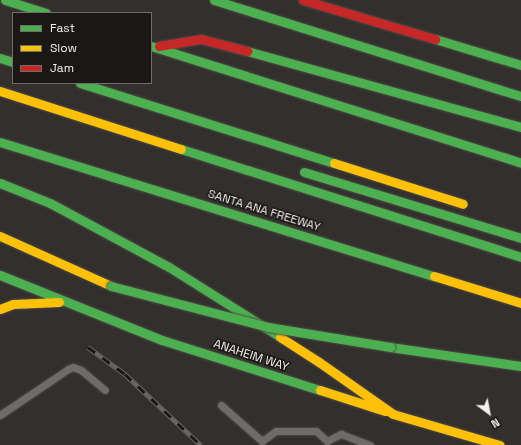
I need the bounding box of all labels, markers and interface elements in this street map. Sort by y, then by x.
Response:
legend [12,12,152,84]
text: Fast [50,20,75,36]
text: Slow [50,40,77,56]
text: Jam [50,60,74,76]
street label: SANTA ANA FREEWAY [206,187,322,235]
street label: ANAHEIM WAY [212,337,290,375]
north arrow [469,393,509,433]
text: N [489,415,502,431]

